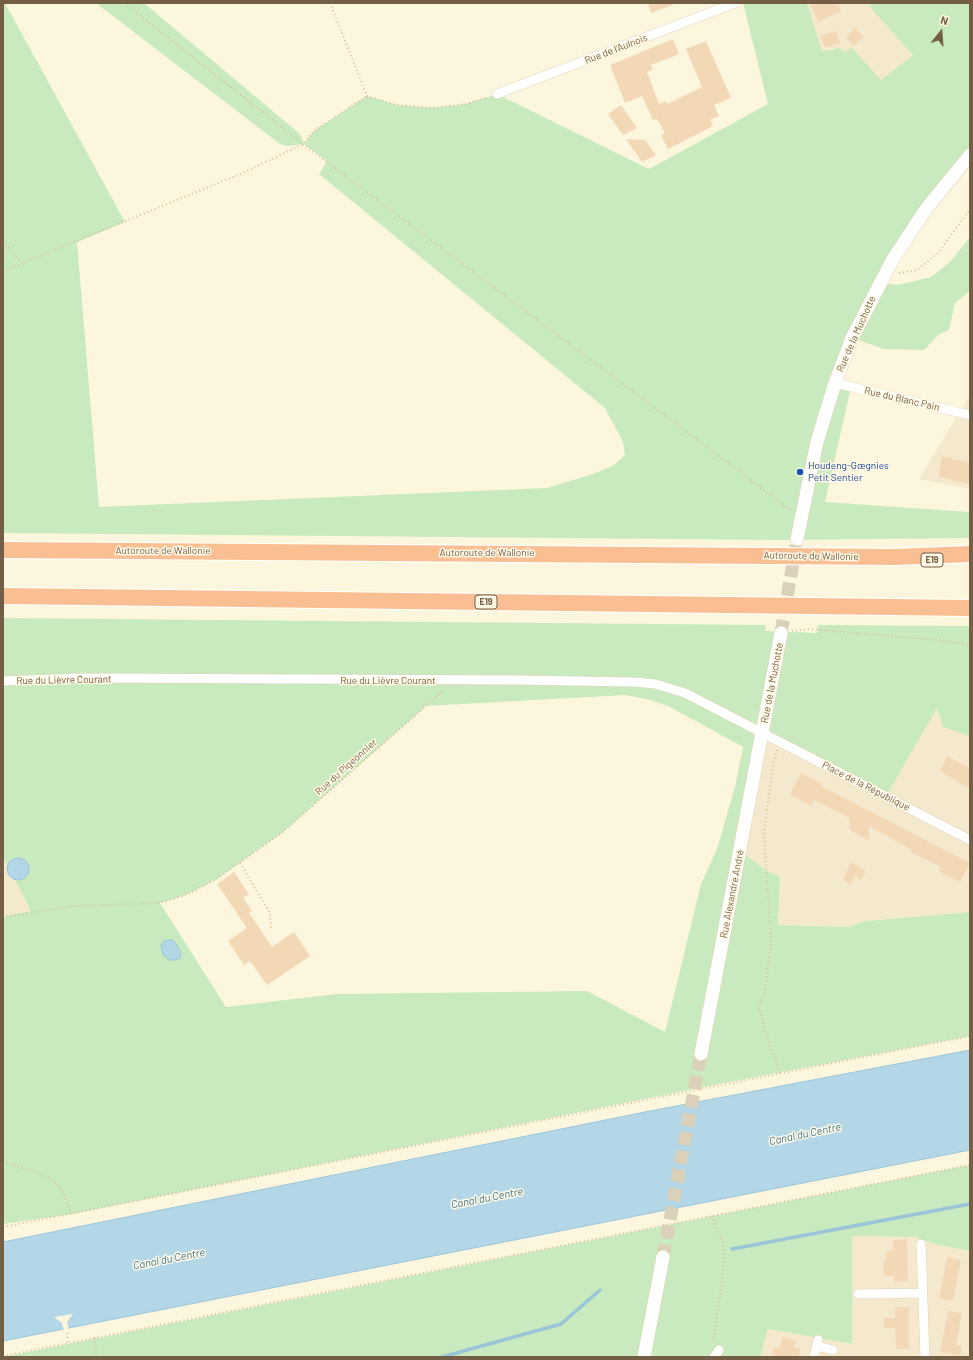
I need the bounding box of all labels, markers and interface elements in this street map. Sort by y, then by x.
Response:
north arrow [921,12,961,52]
text: N [939,13,950,27]
street label: Rue de l'Aulnois [583,31,649,67]
street label: Rue de la Muchotte [834,294,878,374]
street label: Rue du Blanc Pain [863,385,941,413]
place label: Houdeng-Gœgnies Petit Sentier [808,460,889,484]
marker: Houdeng-Gœgnies Petit Sentier [795,467,805,477]
street label: Autoroute de Wallonie [115,545,211,557]
street label: Autoroute de Wallonie [439,547,535,559]
street label: Autoroute de Wallonie [763,549,859,563]
road number: E19 [921,553,943,567]
road number: E19 [475,595,497,609]
street label: Rue de la Muchotte [758,642,786,724]
street label: Rue du Lièvre Courant [16,673,112,687]
street label: Rue du Lièvre Courant [340,675,436,687]
street label: Rue du Pigeonnier [313,736,379,798]
street label: Place de la République [820,759,912,813]
street label: Rue Alexandre André [718,849,746,939]
water label: Canal du Centre [768,1120,842,1148]
water label: Canal du Centre [450,1185,524,1211]
water label: Canal du Centre [132,1246,206,1272]

